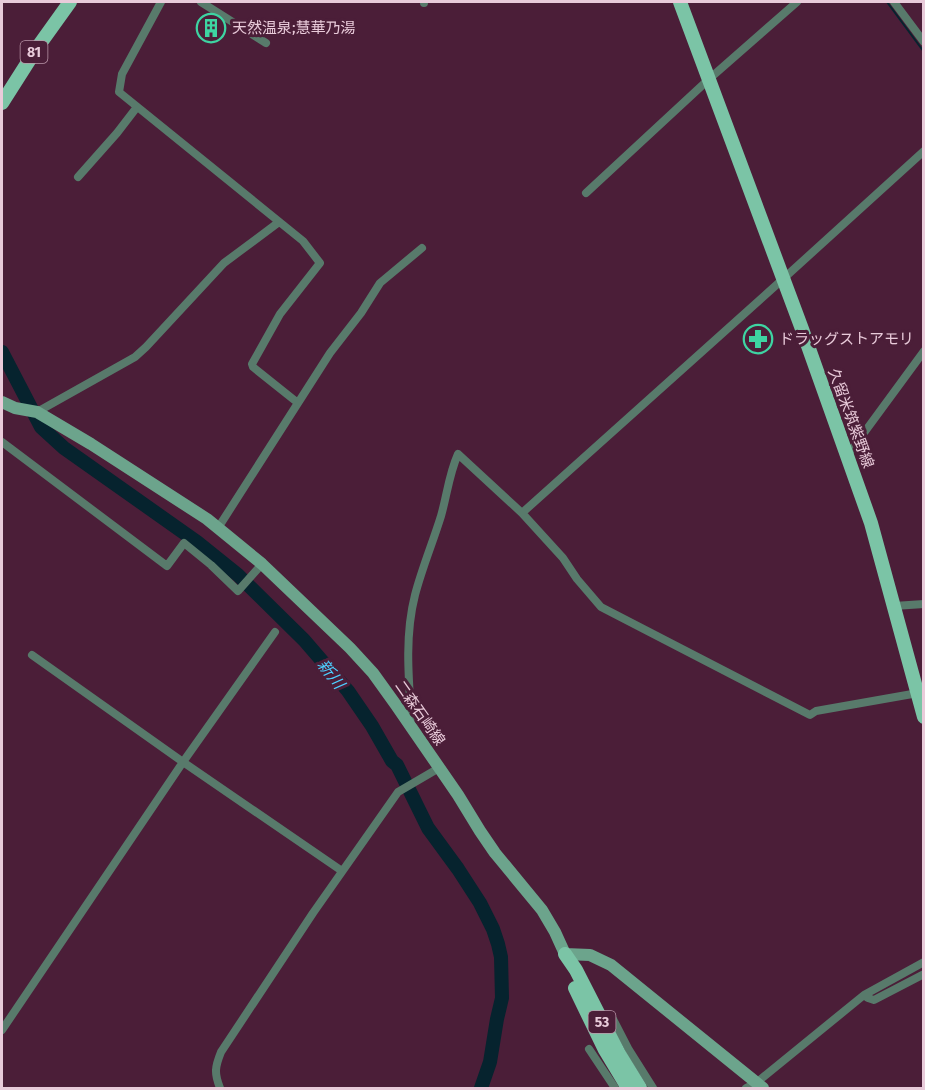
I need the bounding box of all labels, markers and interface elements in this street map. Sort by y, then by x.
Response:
building icon: 天然温泉;慧華乃湯 [195,12,227,44]
place label: 天然温泉;慧華乃湯 [232,19,356,37]
road number: 81 [20,41,48,63]
pharmacy icon: ドラッグストアモリ [742,323,774,355]
place label: ドラッグストアモリ [779,330,914,348]
street label: 久留米筑紫野線 [825,366,877,470]
water label: 新川 [314,656,350,694]
street label: 二森石崎線 [391,677,449,749]
road number: 53 [588,1011,616,1033]

